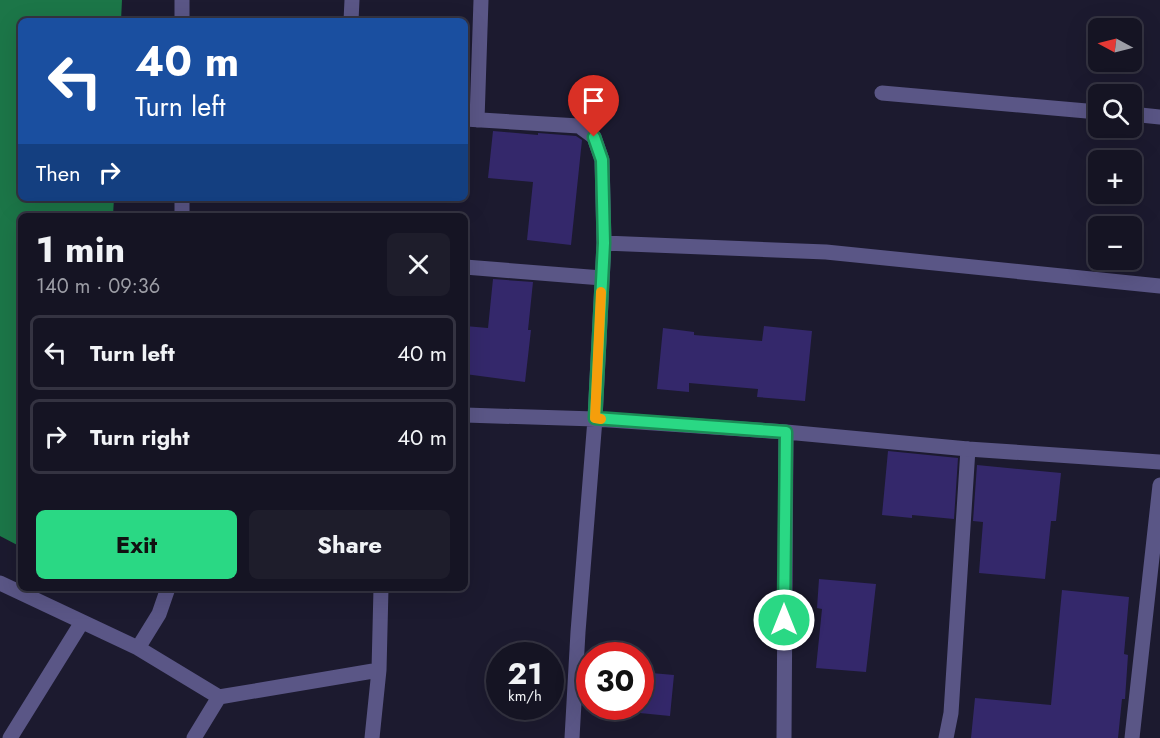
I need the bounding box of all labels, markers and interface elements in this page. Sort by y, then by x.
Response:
north arrow [1088,18,1142,72]
map controls [1088,18,1142,270]
text: 40 m [135,31,239,92]
icon: left [36,42,114,120]
pin [568,75,619,137]
icon: arrive [577,84,610,117]
button: search [1088,84,1142,138]
text: Turn left [135,87,225,126]
button: + [1088,150,1142,204]
icon: right [93,156,126,189]
text: Then [36,157,81,189]
button: − [1088,216,1142,270]
text: 1 min [36,223,125,275]
button: close [387,233,450,296]
text: 140 m · 09:36 [36,272,160,301]
icon: left [39,336,72,369]
text: Turn left [90,337,175,369]
text: 40 m [397,337,447,369]
icon: right [39,420,72,453]
text: Turn right [90,421,190,453]
text: 40 m [397,421,447,453]
button: Exit [36,510,237,579]
button: Share [249,510,450,579]
position arrow [752,588,816,652]
speed limit sign: 30 [576,642,654,720]
text: 21 [508,652,542,695]
text: km/h [508,685,542,707]

